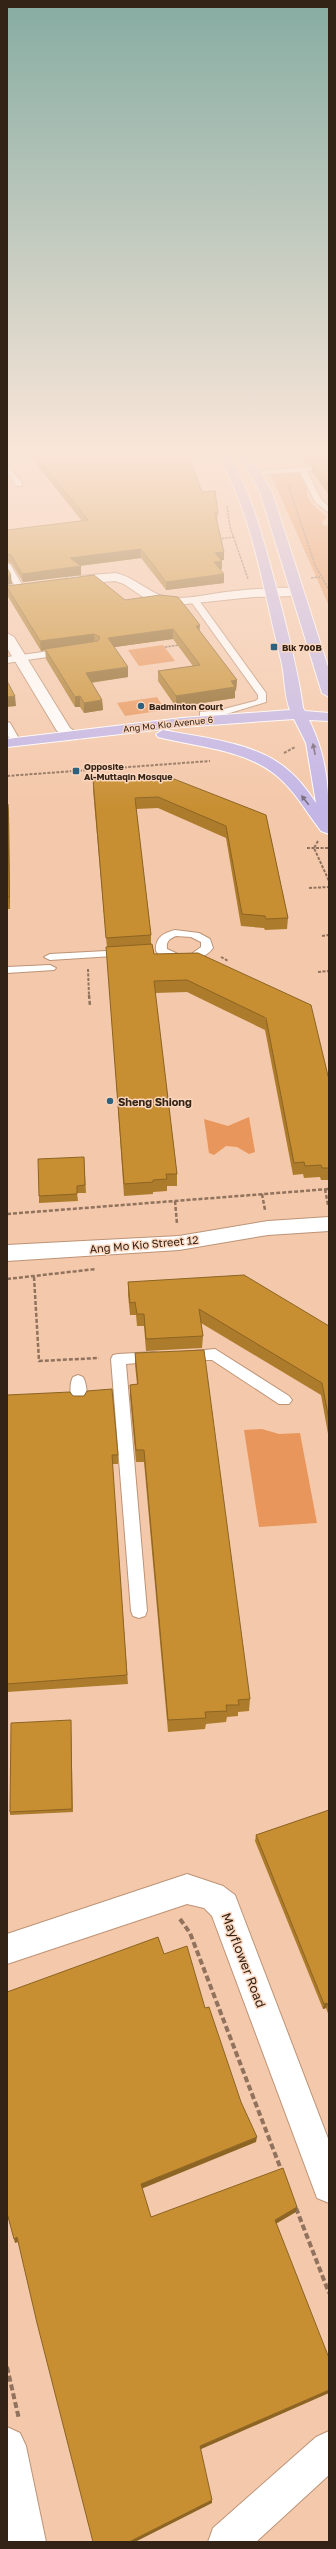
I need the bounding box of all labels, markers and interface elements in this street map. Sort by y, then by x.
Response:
marker: Blk 700B [269,642,279,652]
place label: Blk 700B [282,642,322,653]
marker: Badminton Court [136,701,146,711]
place label: Badminton Court [149,701,223,712]
street label: Ang Mo Kio Avenue 6 [122,714,214,734]
one-way arrow [310,743,316,755]
place label: Opposite Al-Muttaqin Mosque [84,761,173,782]
marker: Opposite Al-Muttaqin Mosque [71,766,81,776]
one-way arrow [300,795,309,806]
place label: Sheng Shiong [118,1095,192,1108]
marker: Sheng Shiong [105,1096,115,1106]
street label: Ang Mo Kio Street 12 [89,1233,199,1255]
street label: Mayflower Road [219,1910,269,2010]

